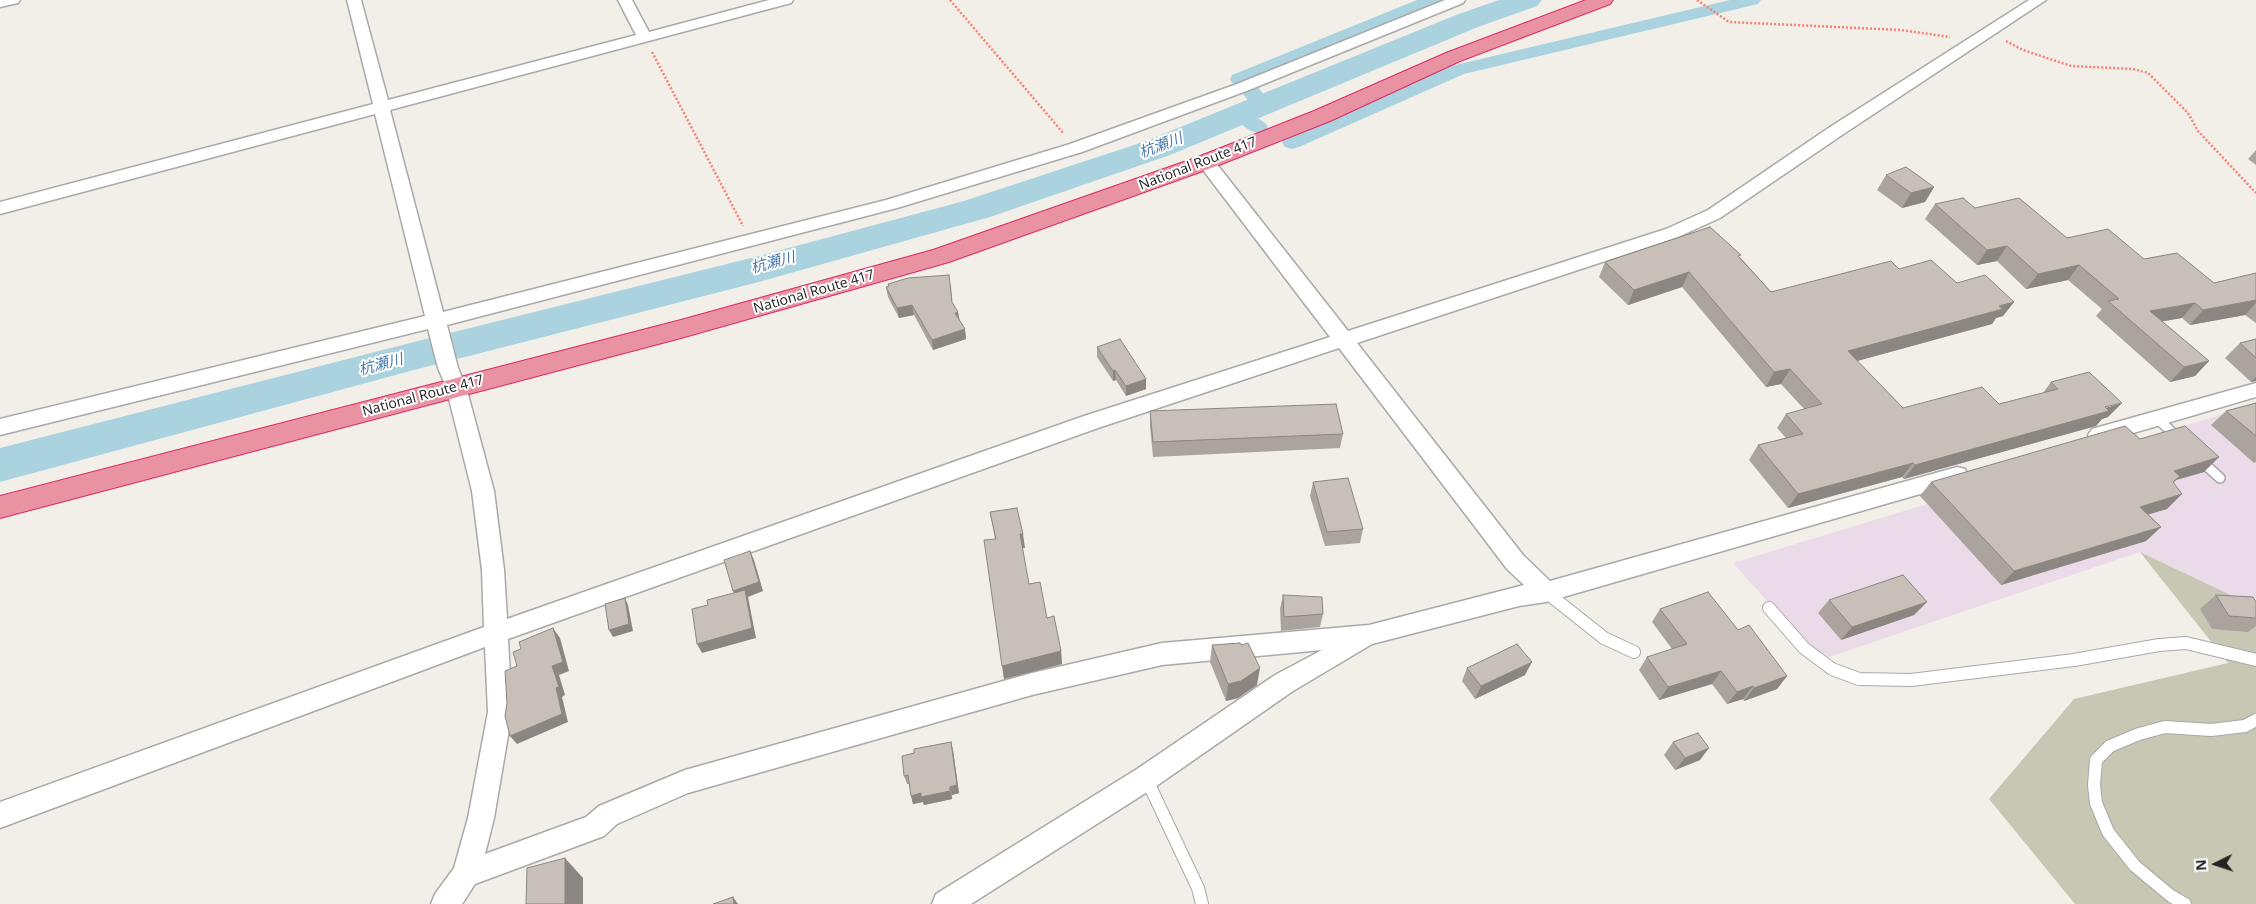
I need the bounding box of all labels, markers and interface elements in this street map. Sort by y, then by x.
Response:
water label: 杭瀬川 [1137,130,1185,162]
street label: National Route 417 [1137,134,1259,194]
water label: 杭瀬川 [749,248,797,278]
street label: National Route 417 [752,267,876,317]
water label: 杭瀬川 [357,350,405,380]
street label: National Route 417 [360,372,486,420]
north arrow [2191,839,2241,889]
text: N [2191,859,2210,871]

